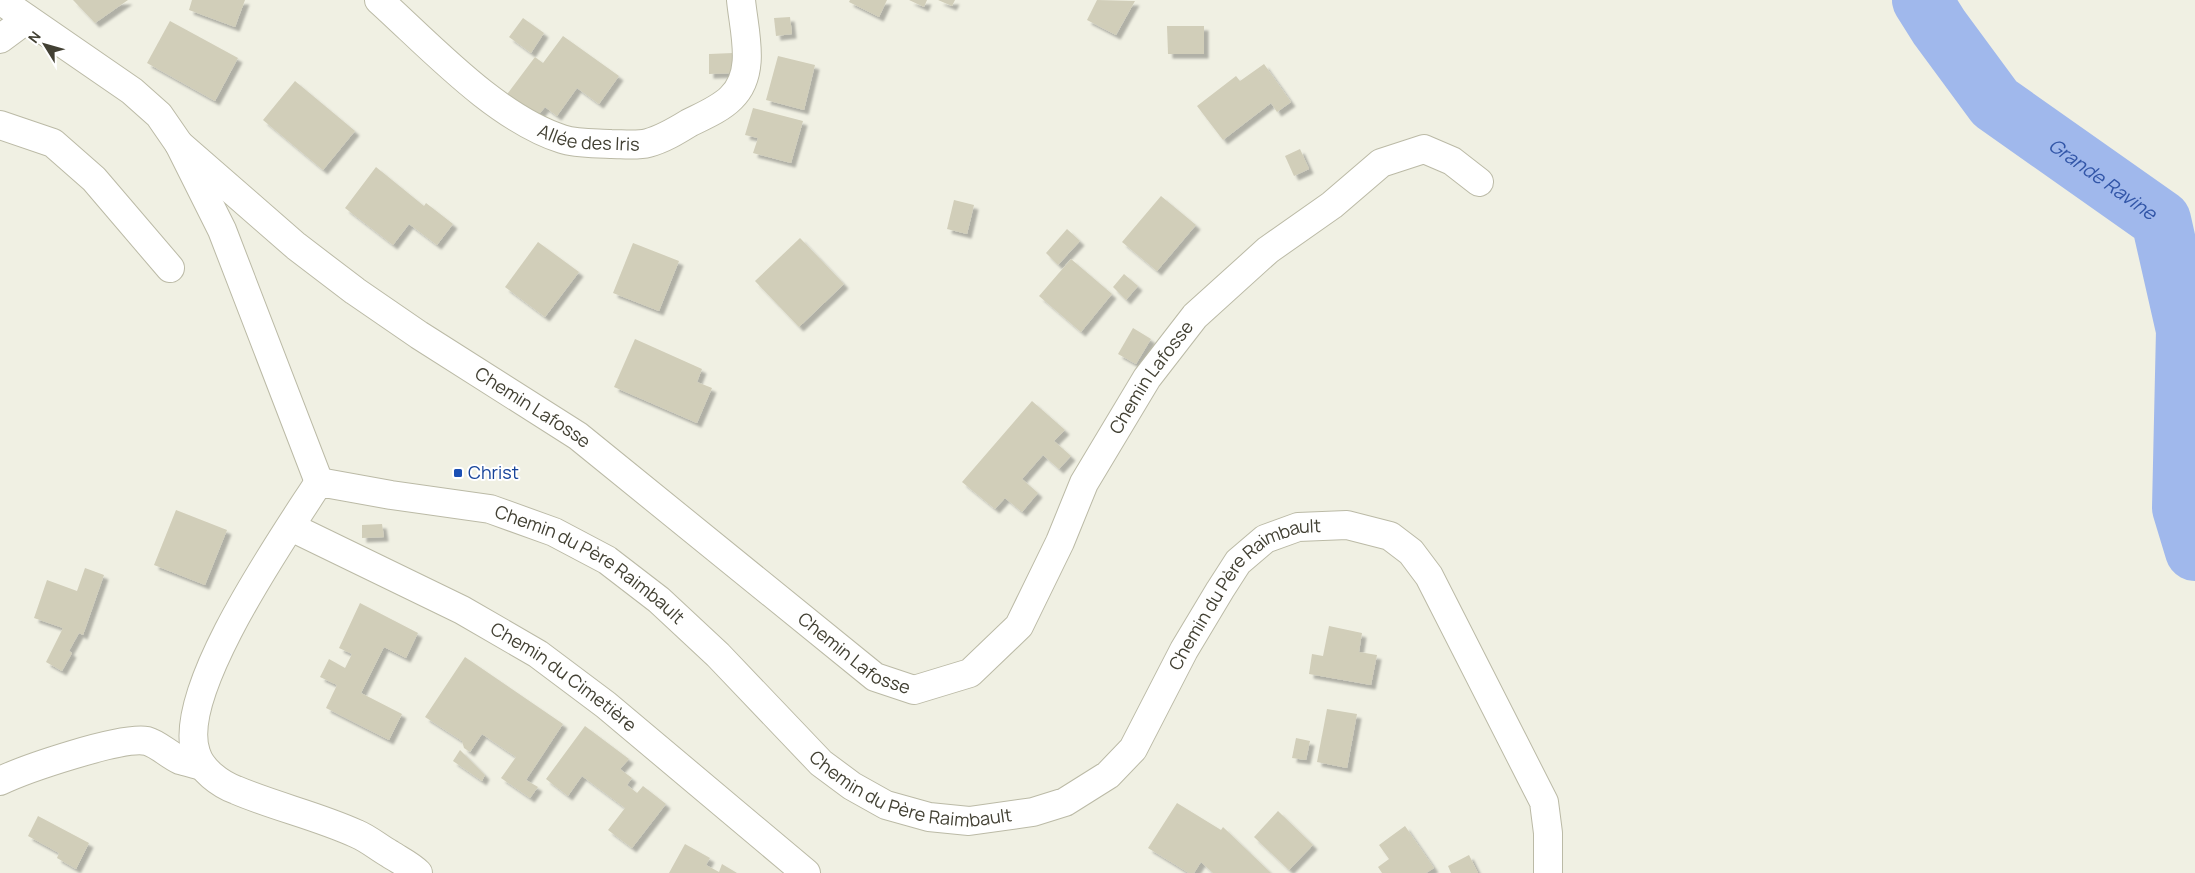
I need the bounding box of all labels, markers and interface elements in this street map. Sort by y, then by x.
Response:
north arrow [20,20,70,70]
text: N [24,27,45,47]
street label: Allée des Iris [534,118,640,156]
water label: Grande Ravine [2043,132,2163,227]
street label: Chemin Lafosse [1103,315,1198,438]
street label: Chemin Lafosse [471,361,596,453]
place label: Christ [468,460,519,484]
marker: Christ [452,467,464,479]
street label: Chemin du Père Raimbault [492,499,690,629]
street label: Chemin du Père Raimbault [1163,513,1321,674]
street label: Chemin Lafosse [793,606,914,699]
street label: Chemin du Cimetière [487,616,642,737]
street label: Chemin du Père Raimbault [804,745,1013,832]

